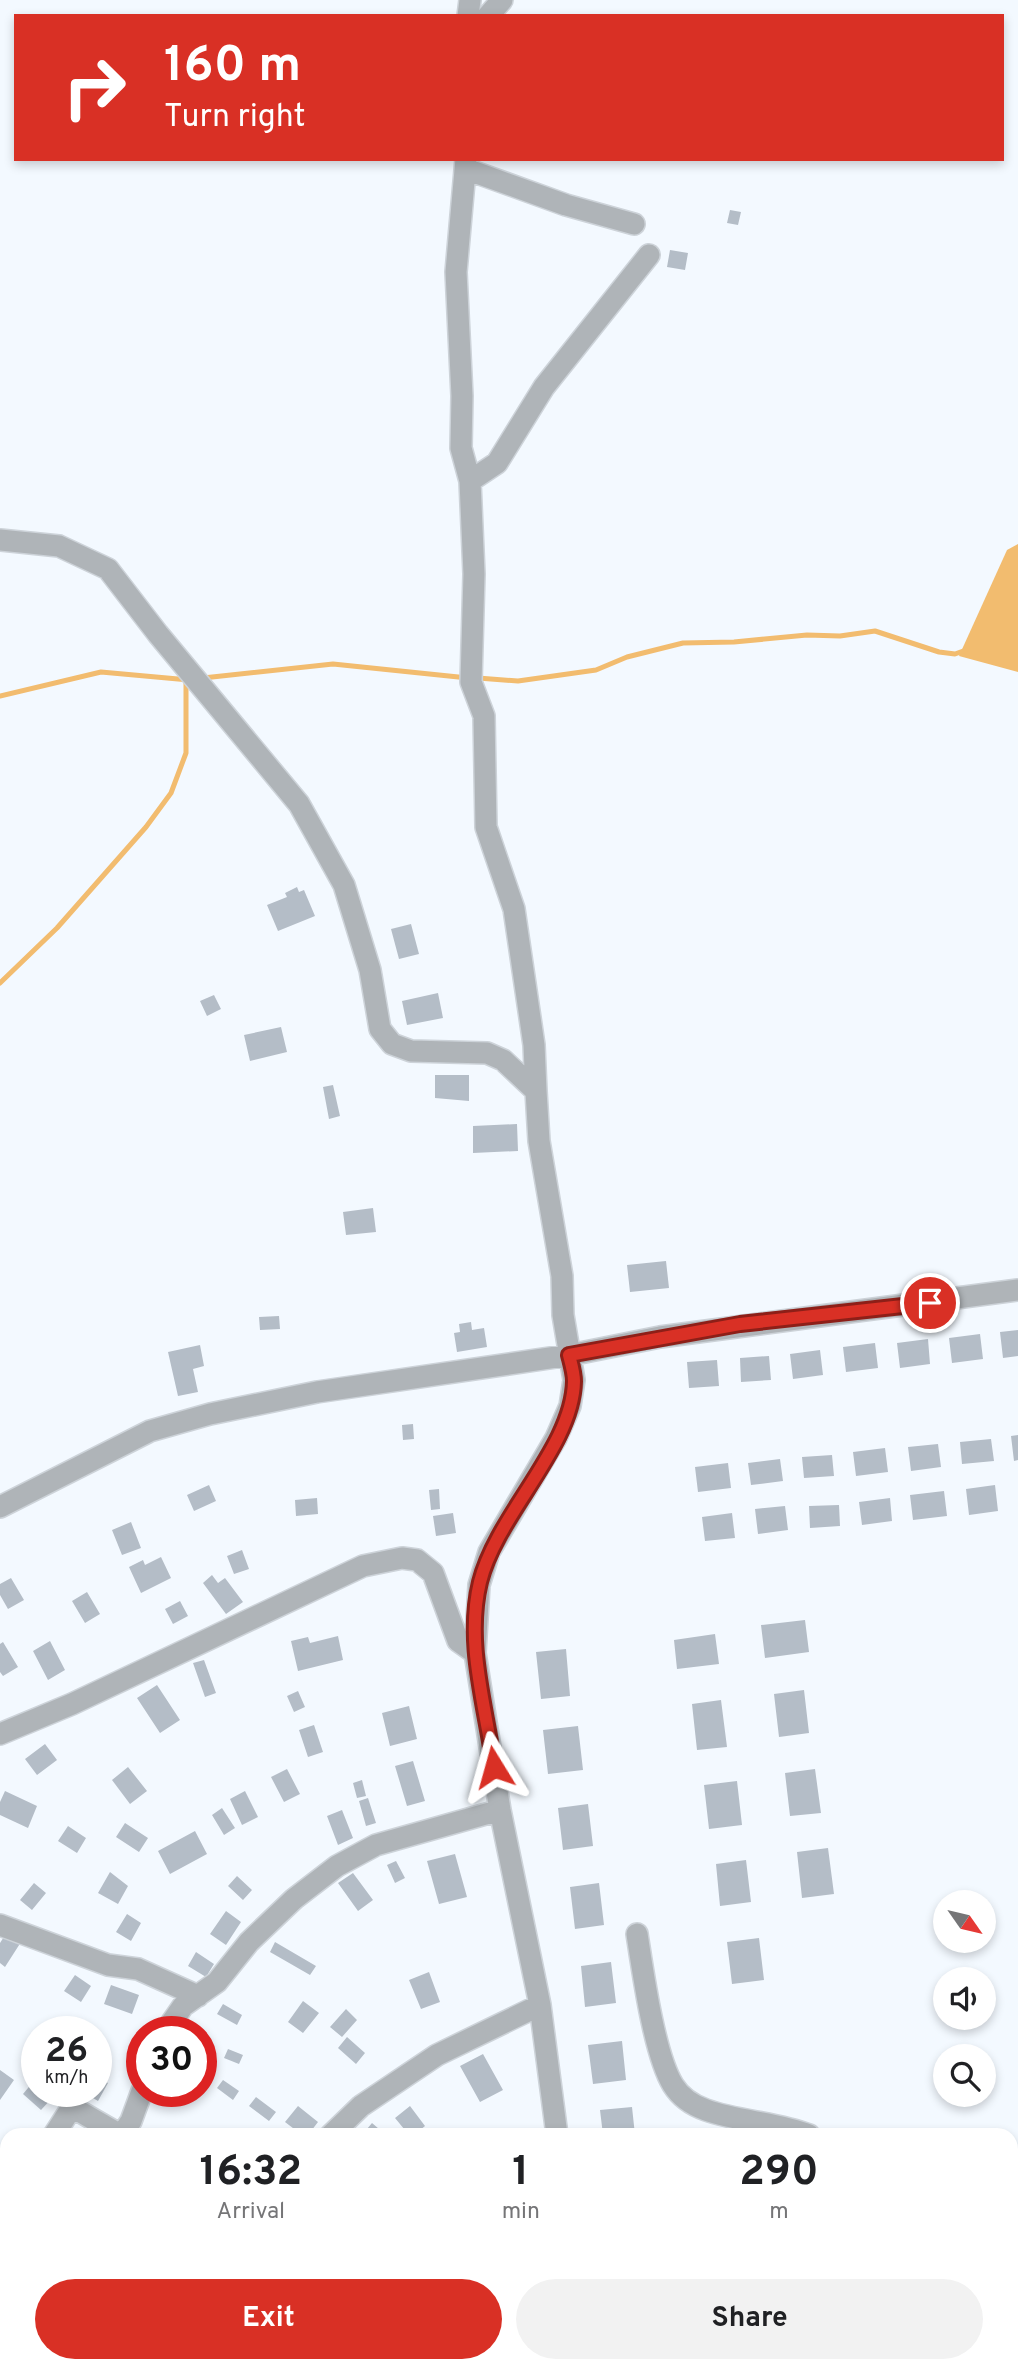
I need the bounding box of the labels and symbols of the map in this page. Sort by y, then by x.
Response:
pin [900,1273,960,1333]
position arrow [457,1730,531,1804]
north arrow [933,1890,996,1953]
speed limit sign: 30 [126,2016,217,2107]

